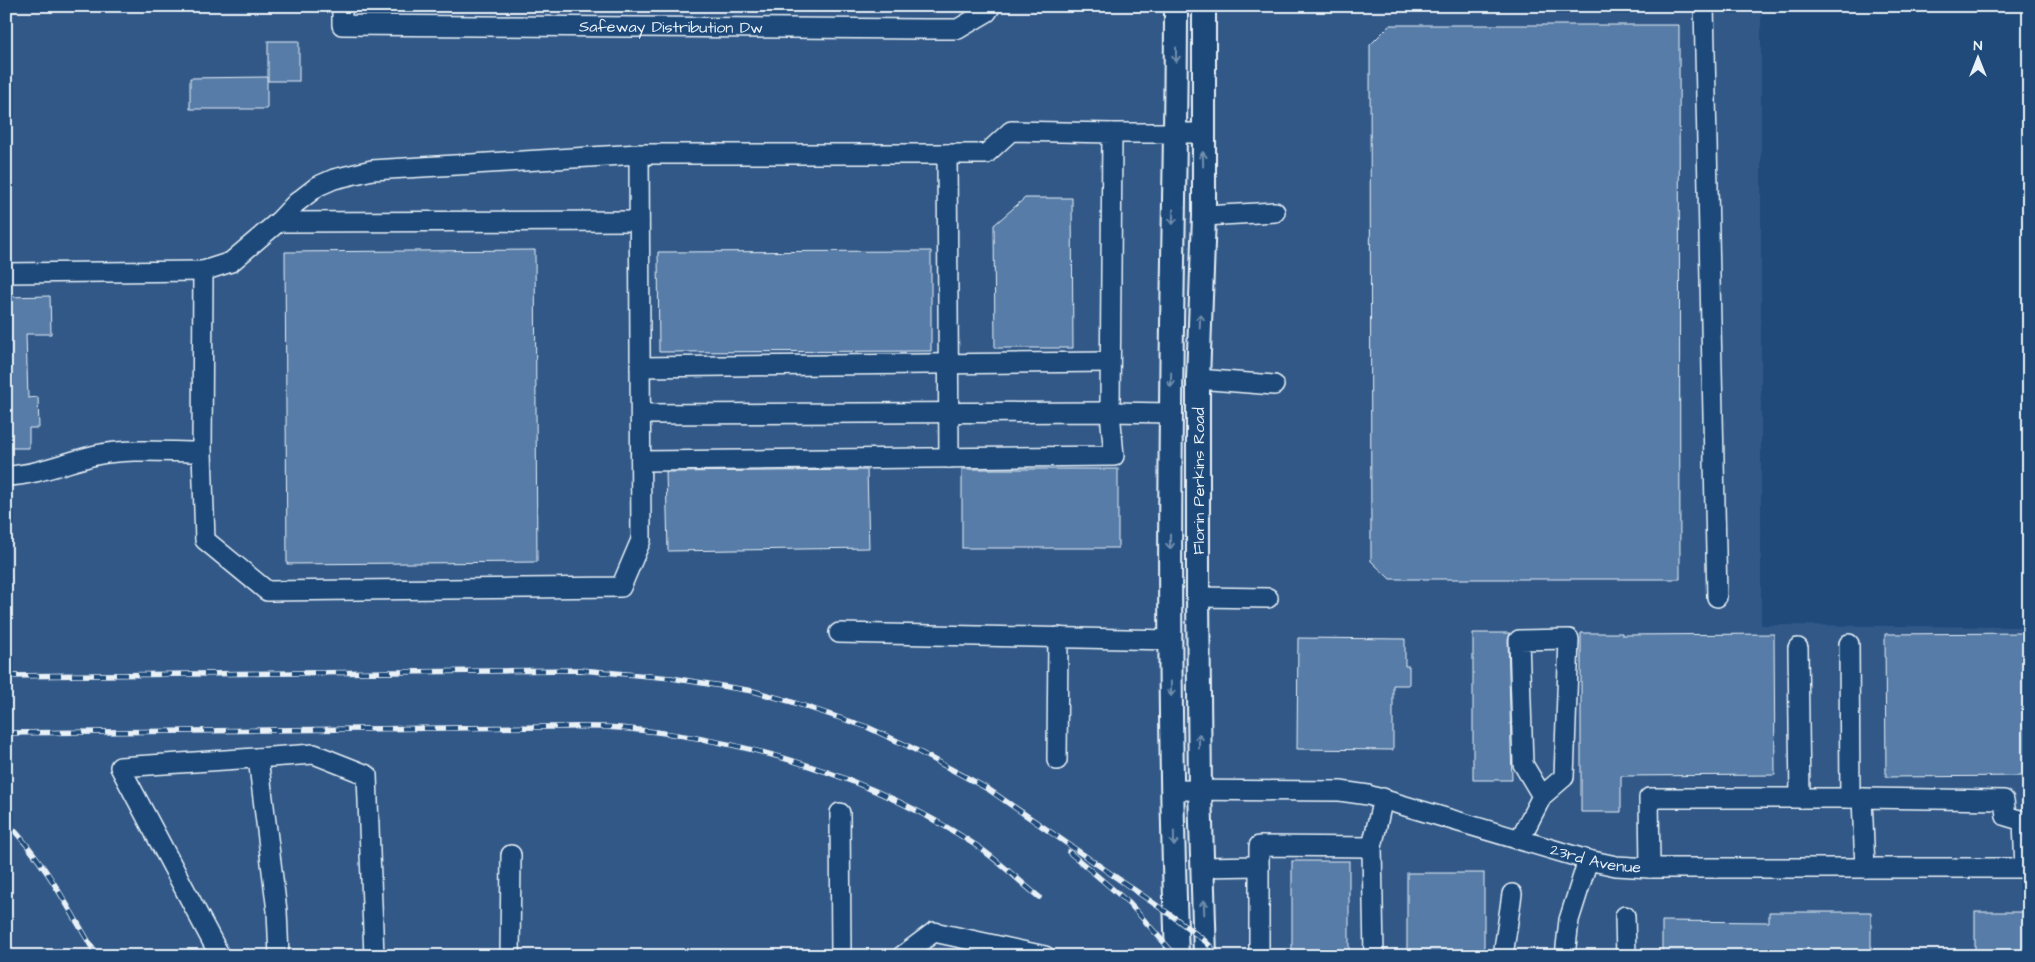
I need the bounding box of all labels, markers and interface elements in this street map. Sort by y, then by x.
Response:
street label: Safeway Distribution Dw [579,16,763,39]
north arrow [1952,32,2002,82]
text: N [1974,36,1983,56]
one-way arrow [1171,46,1181,63]
one-way arrow [1198,151,1208,168]
one-way arrow [1169,209,1178,225]
one-way arrow [1195,313,1205,330]
one-way arrow [1166,372,1176,388]
street label: Florin Perkins Road [1188,407,1210,555]
one-way arrow [1165,534,1175,550]
one-way arrow [1166,680,1176,697]
one-way arrow [1194,733,1204,750]
one-way arrow [1169,830,1178,846]
street label: 23rd Avenue [1547,838,1642,878]
one-way arrow [1199,899,1209,916]

